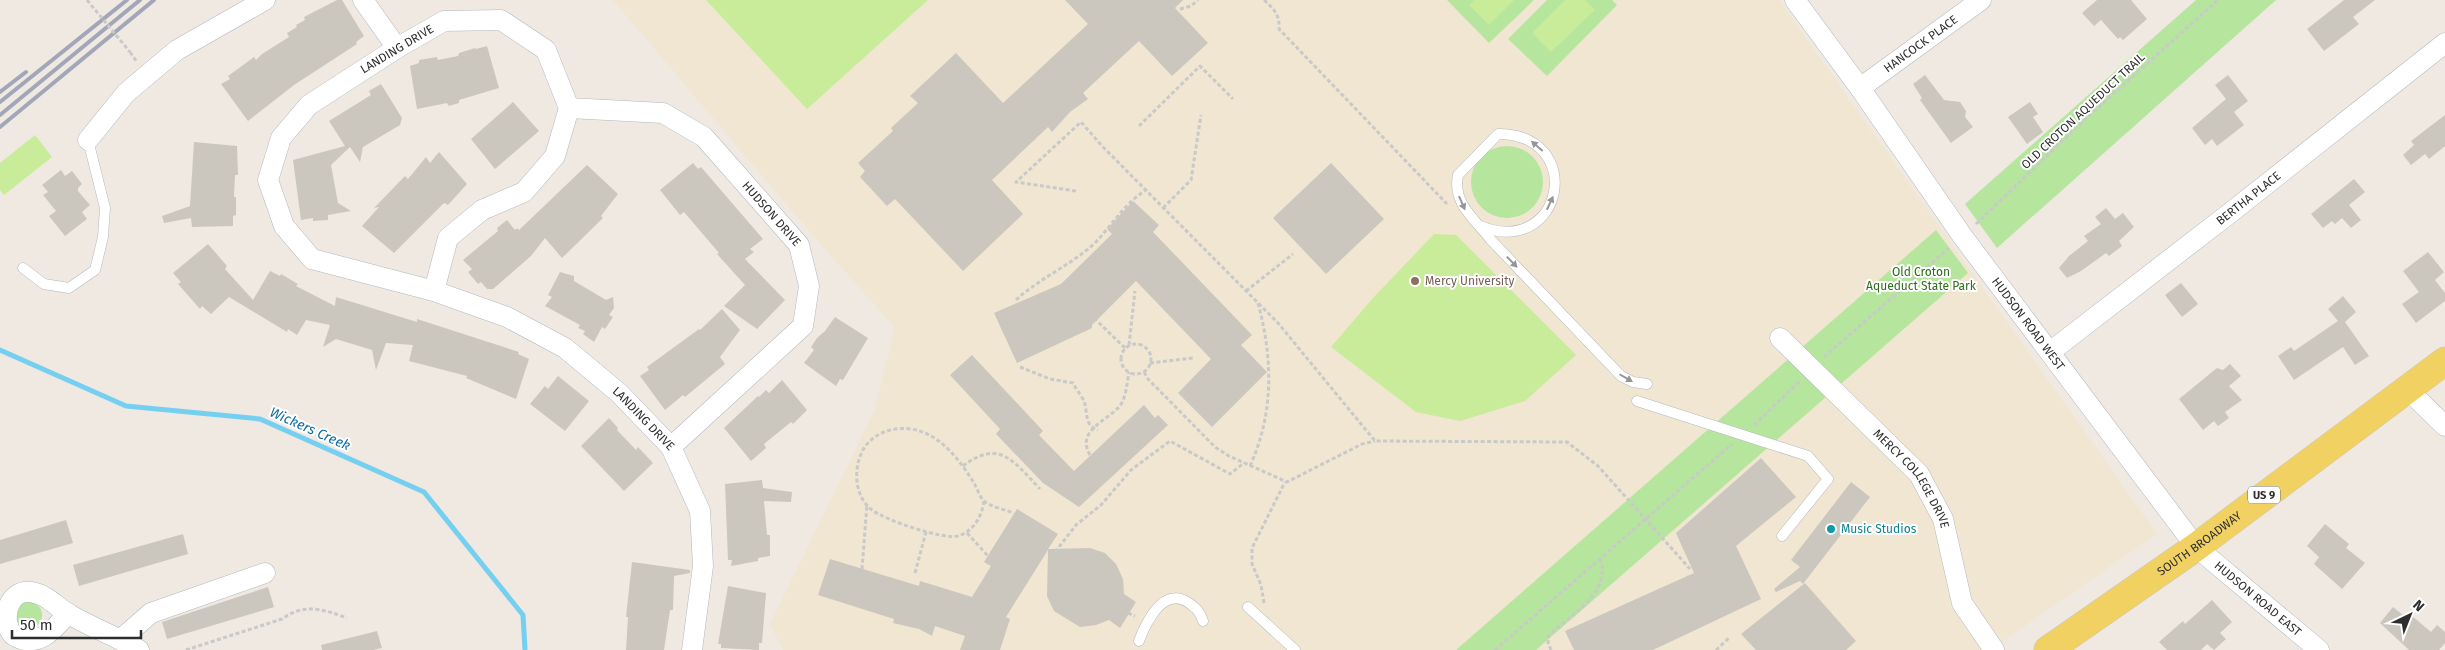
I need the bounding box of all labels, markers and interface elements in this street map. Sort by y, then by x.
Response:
street label: HANCOCK PLACE [1881,12,1960,75]
street label: LANDING DRIVE [358,22,436,76]
street label: OLD CROTON AQUEDUCT TRAIL [2018,50,2148,172]
one-way arrow [1532,140,1544,152]
street label: BERTHA PLACE [2213,169,2283,228]
street label: HUDSON DRIVE [739,179,804,249]
one-way arrow [1457,196,1466,211]
one-way arrow [1546,196,1554,210]
one-way arrow [1506,256,1518,268]
park label: Old Croton Aqueduct State Park [1866,265,1977,293]
place label: Mercy University [1425,274,1514,288]
marker: Mercy University [1409,275,1421,287]
street label: HUDSON ROAD WEST [1989,275,2068,373]
one-way arrow [1619,373,1632,382]
street label: LANDING DRIVE [610,384,677,453]
water label: Wickers Creek [267,404,353,455]
street label: MERCY COLLEGE DRIVE [1870,426,1952,529]
road number: US 9 [2248,486,2280,504]
street label: SOUTH BROADWAY [2155,508,2245,579]
place label: Music Studios [1841,522,1917,536]
marker: Music Studios [1825,523,1837,535]
street label: HUDSON ROAD EAST [2212,558,2305,640]
north arrow [2385,590,2435,640]
text: N [2409,596,2428,615]
scale bar [12,608,141,640]
text: 50 m [20,616,53,634]

